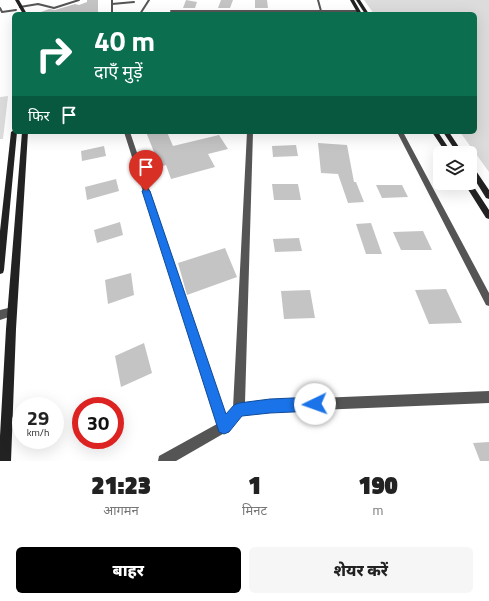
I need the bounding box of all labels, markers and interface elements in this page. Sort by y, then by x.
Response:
text: 40 m [94,19,155,62]
icon: right [28,28,80,80]
text: दाएँ मुड़ें [94,58,143,85]
text: फिर [28,104,50,127]
icon: arrive [58,104,80,126]
map controls [433,146,477,190]
button: layers [433,146,477,190]
pin [129,150,163,191]
icon: arrive [135,156,157,178]
position arrow [294,383,336,425]
speed limit sign: 30 [72,397,124,449]
text: 29 [27,402,49,433]
text: km/h [27,425,49,440]
text: 21:23 [91,467,151,503]
text: 1 [248,467,261,503]
text: 190 [358,467,398,503]
text: आगमन [103,500,139,520]
text: मिनट [242,500,267,520]
text: m [373,500,383,520]
button: बाहर [16,547,241,593]
button: शेयर करें [249,547,473,593]

